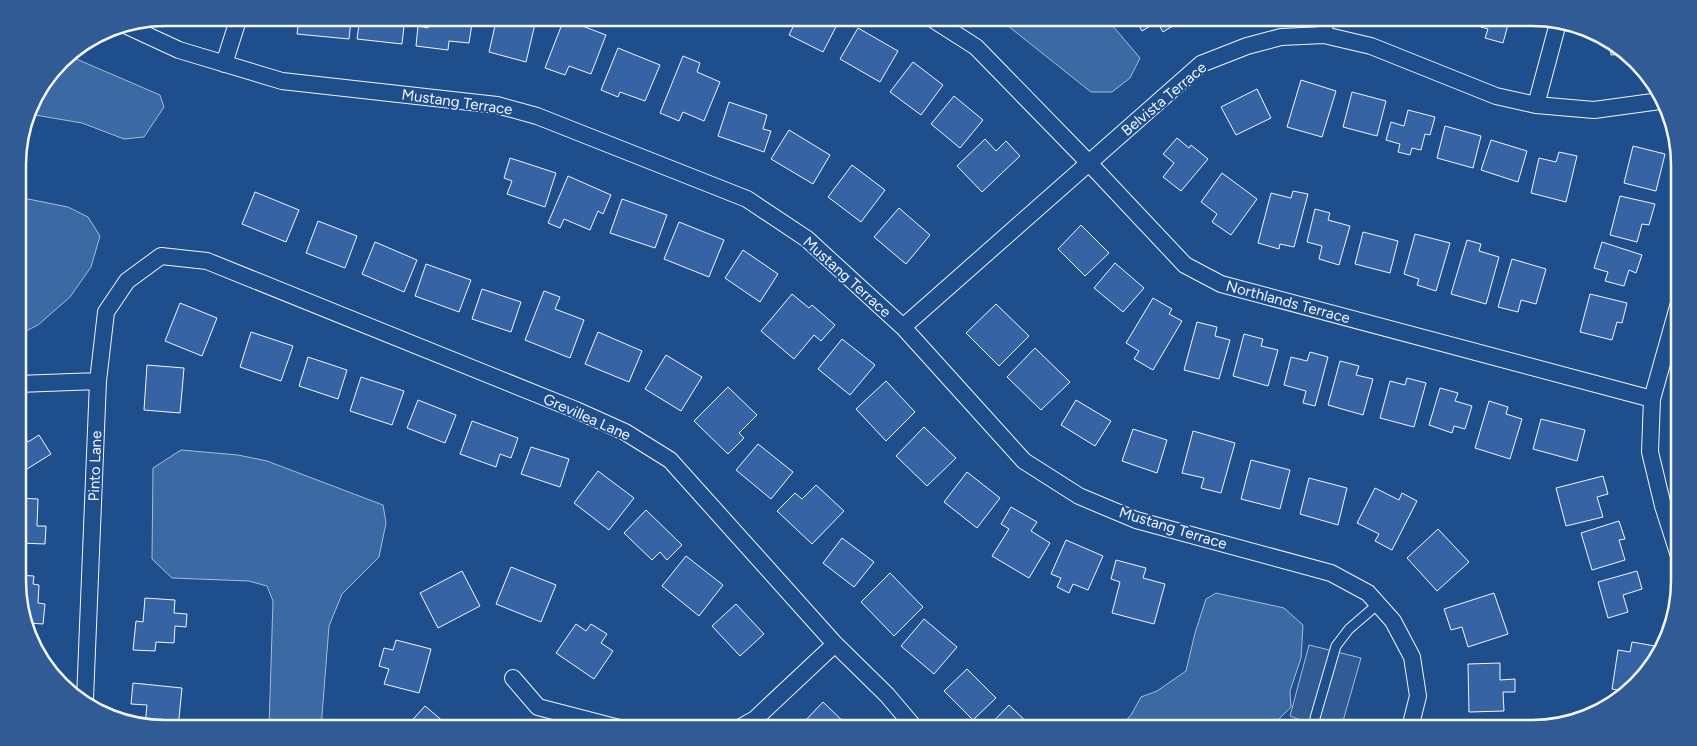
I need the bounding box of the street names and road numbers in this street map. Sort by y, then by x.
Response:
street label: Belvista Terrace [1118,58,1210,140]
street label: Mustang Terrace [400,85,514,119]
street label: Mustang Terrace [799,233,895,321]
street label: Northlands Terrace [1224,277,1352,327]
street label: Grevillea Lane [540,390,634,444]
street label: Pinto Lane [85,430,105,502]
street label: Mustang Terrace [1117,503,1229,553]

